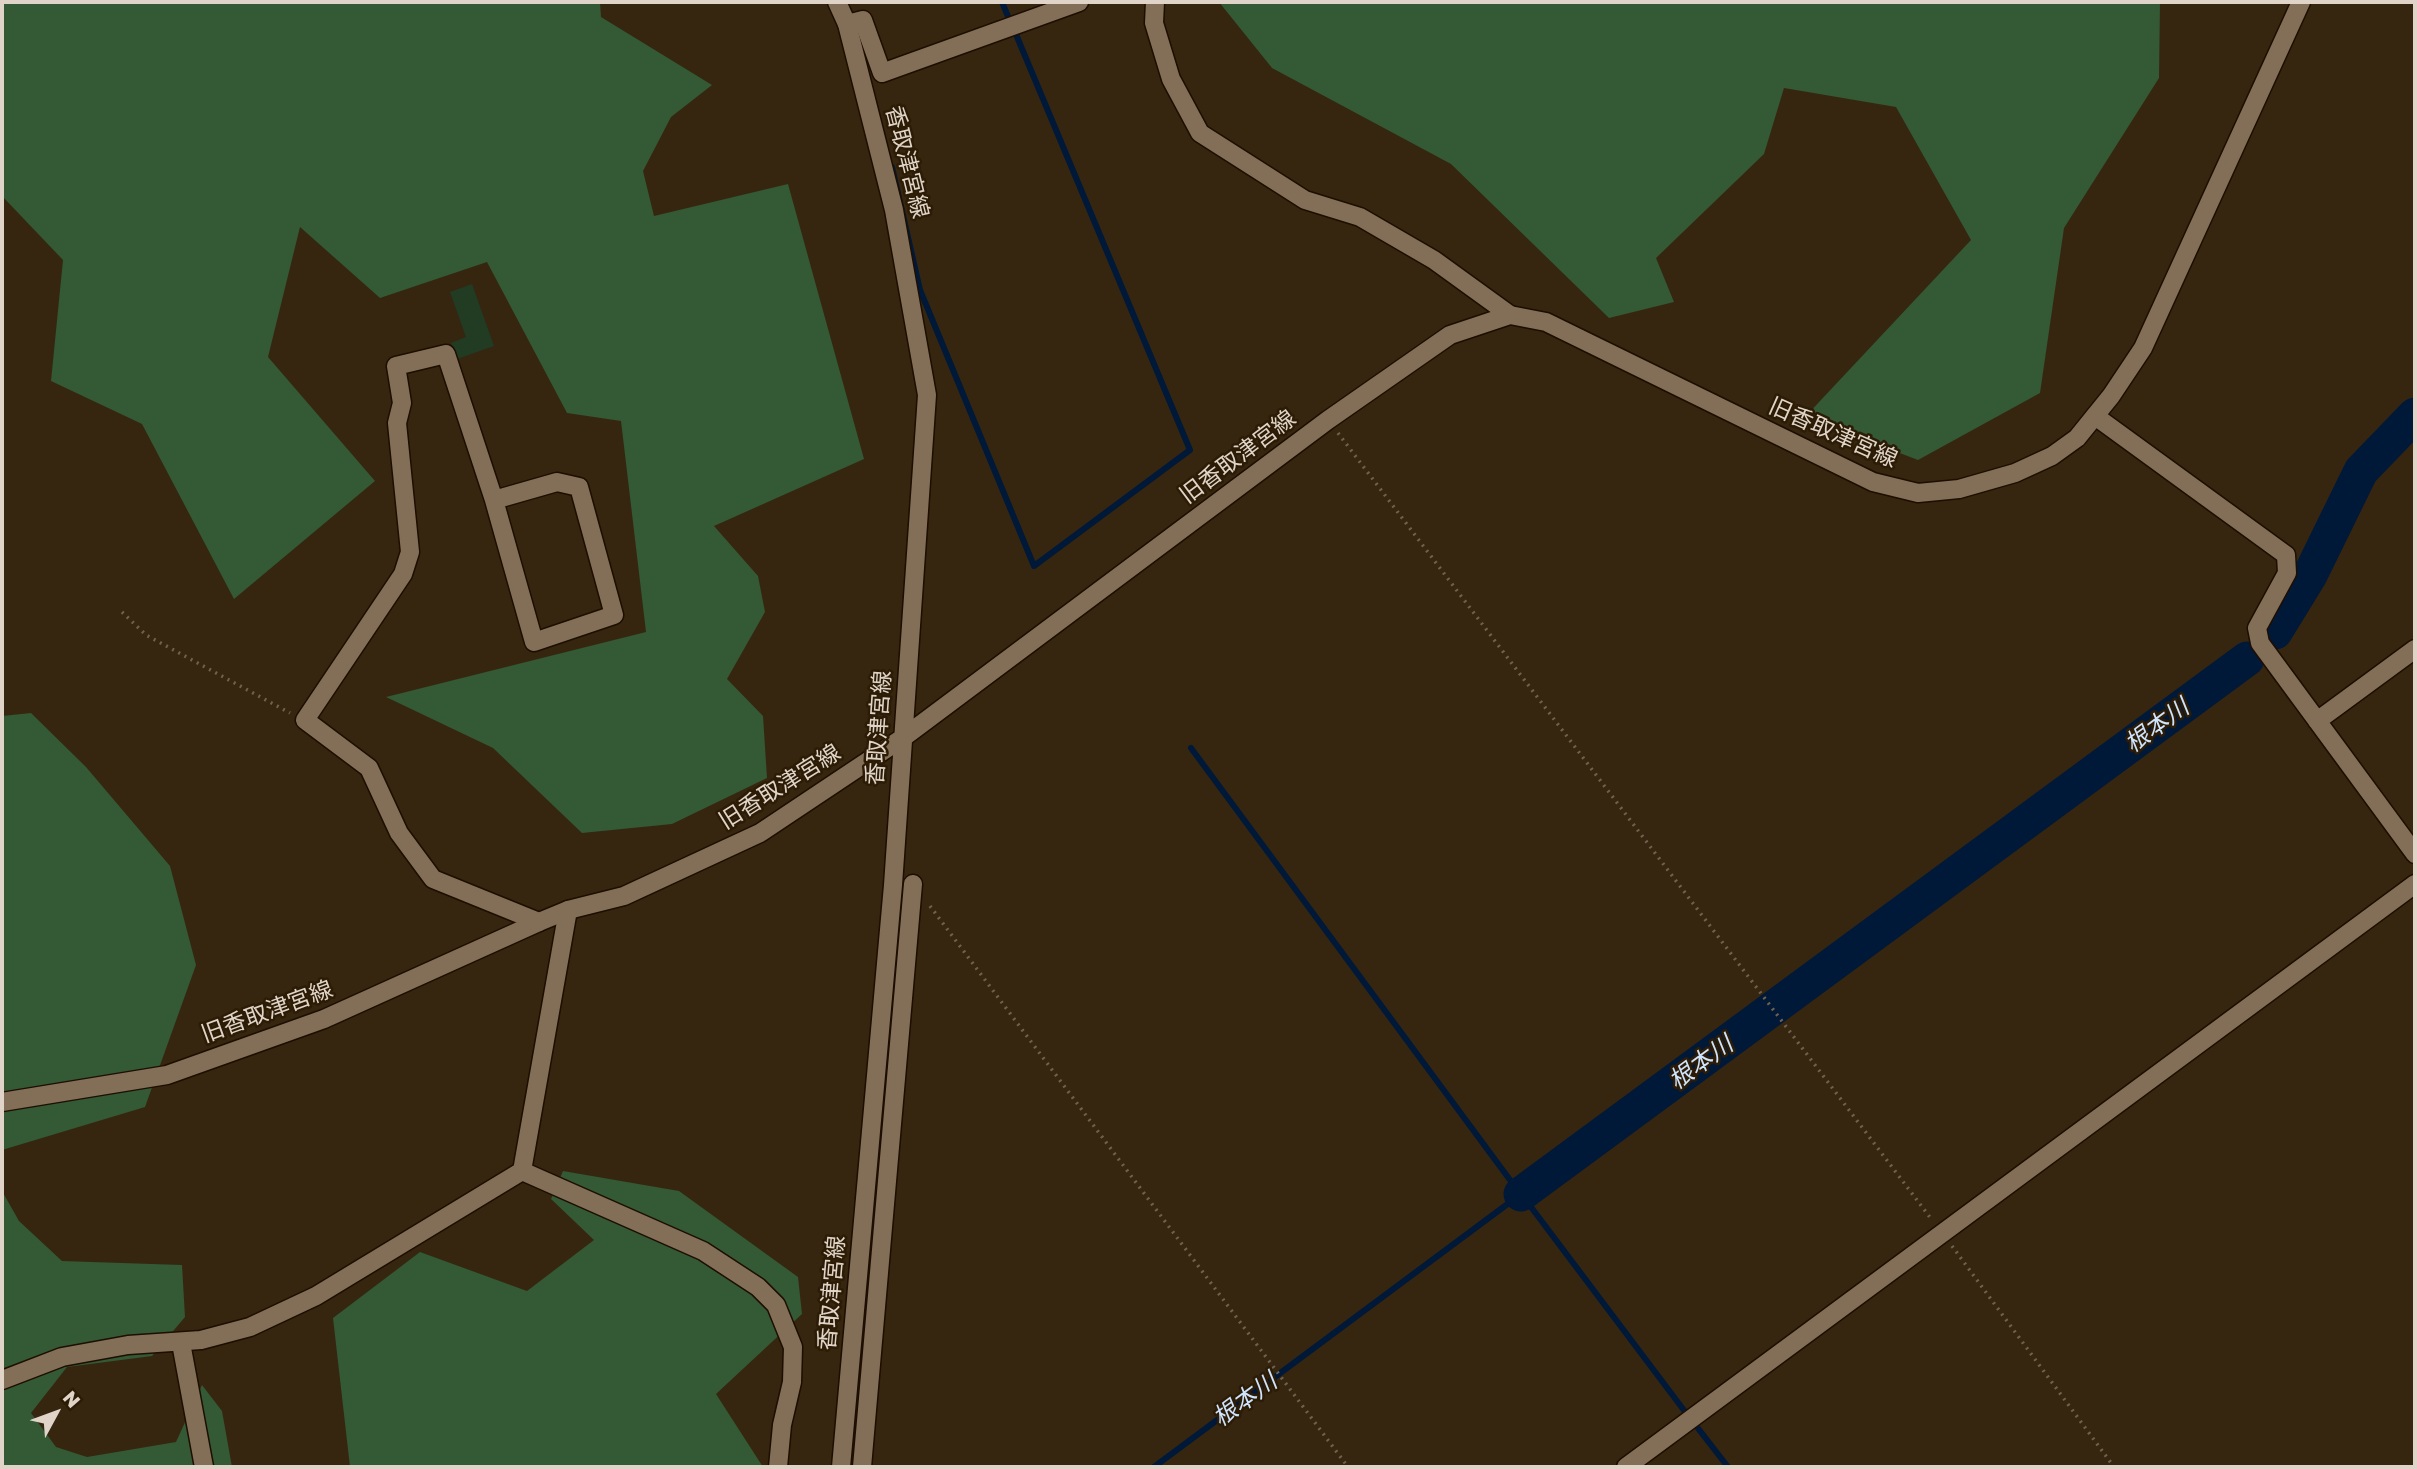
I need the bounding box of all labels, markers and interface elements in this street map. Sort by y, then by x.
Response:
street label: 香取津宮線 [880,103,934,221]
street label: 旧香取津宮線 [1764,392,1902,474]
street label: 旧香取津宮線 [1175,404,1301,510]
street label: 香取津宮線 [861,670,897,786]
water label: 根本川 [2119,693,2195,759]
street label: 旧香取津宮線 [714,739,846,835]
street label: 旧香取津宮線 [197,975,337,1049]
water label: 根本川 [1663,1030,1739,1096]
street label: 香取津宮線 [813,1235,851,1351]
water label: 根本川 [1207,1367,1283,1433]
north arrow [21,1378,91,1448]
text: N [59,1386,86,1412]

